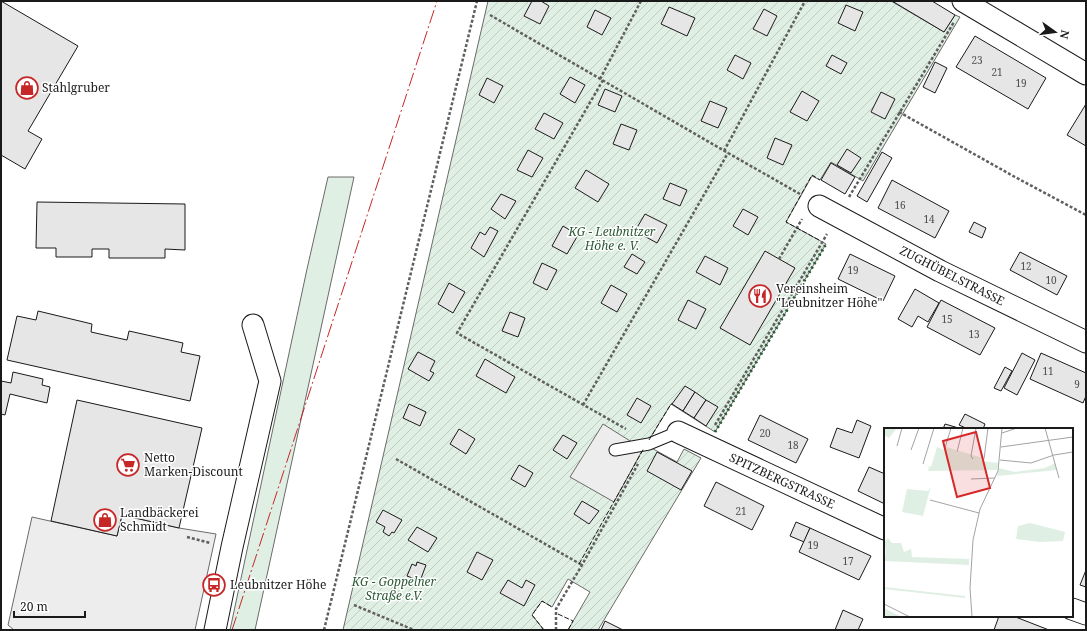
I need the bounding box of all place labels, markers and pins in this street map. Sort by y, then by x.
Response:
shop icon: Stahlgruber [14,75,40,101]
place label: Stahlgruber [42,79,110,96]
place label: Vereinsheim "Leubnitzer Höhe" [776,280,882,311]
restaurant icon: Vereinsheim "Leubnitzer Höhe" [747,283,773,309]
place label: Netto Marken-Discount [144,449,243,480]
supermarket icon: Netto Marken-Discount [115,452,141,478]
place label: Landbäckerei Schmidt [120,504,199,535]
shop icon: Landbäckerei Schmidt [92,507,118,533]
bus stop icon: Leubnitzer Höhe [201,572,227,598]
place label: Leubnitzer Höhe [230,576,327,593]

